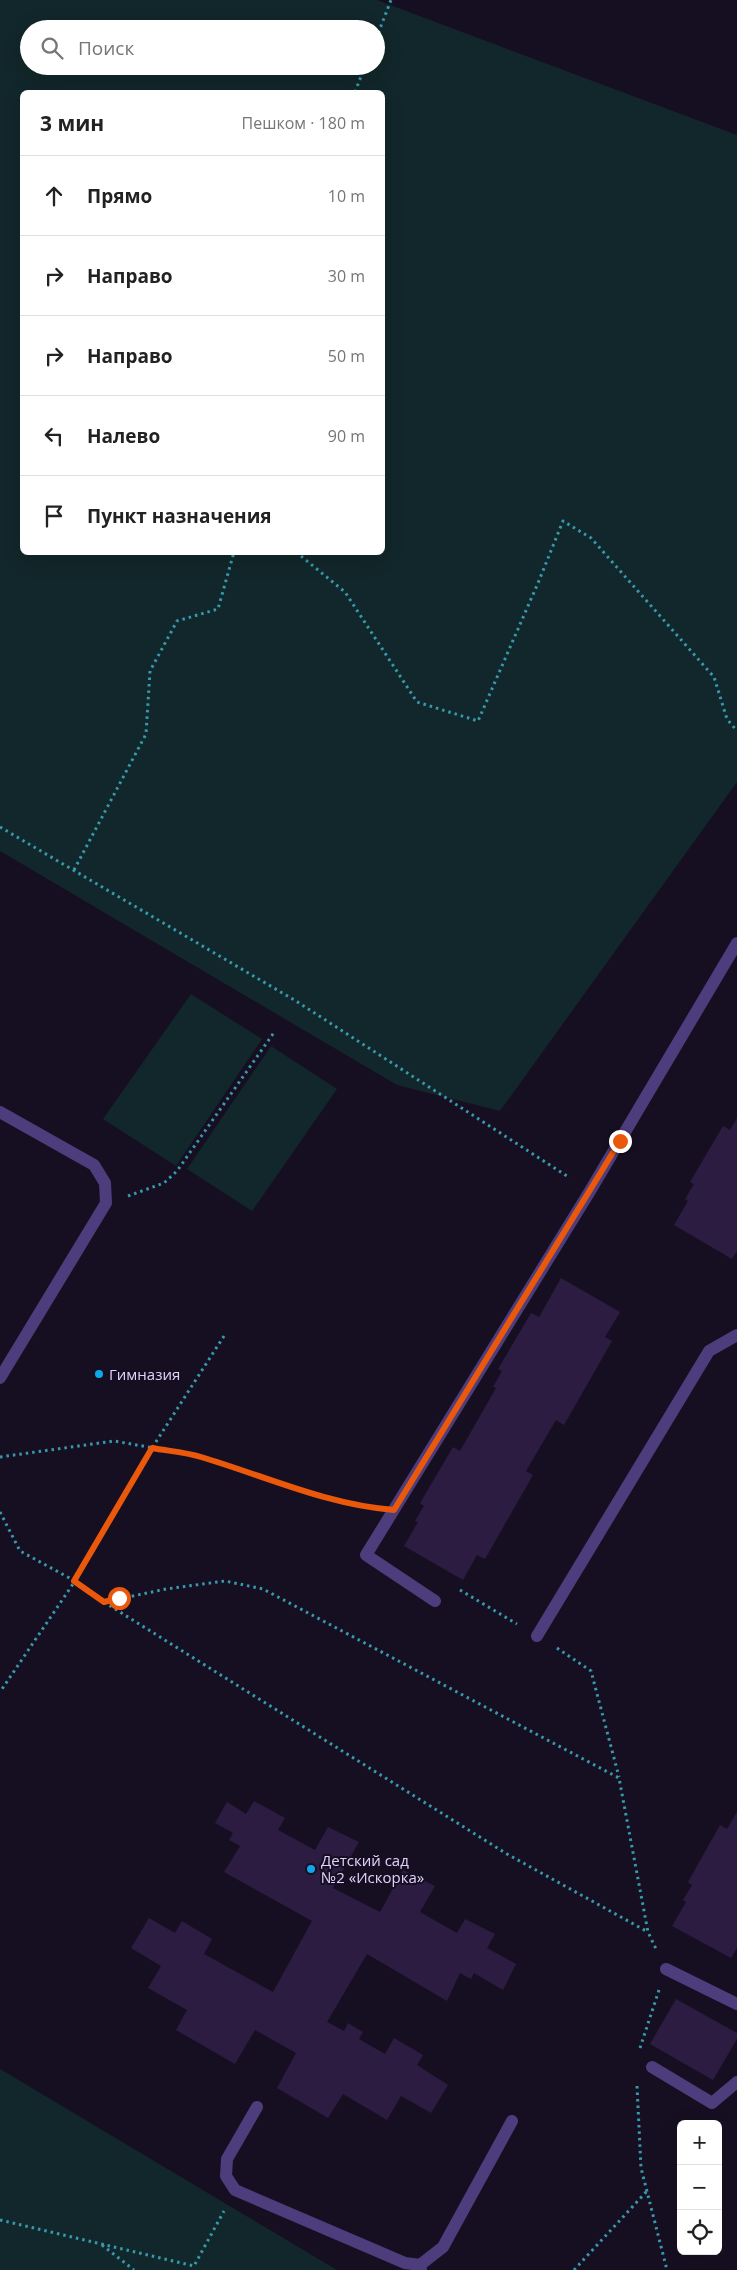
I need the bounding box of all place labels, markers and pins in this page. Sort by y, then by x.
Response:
place label: Гимназия [109,1364,180,1384]
marker: Гимназия [93,1368,105,1380]
place label: Детcкий сад №2 «Искорка» [321,1850,424,1887]
marker: Детcкий сад №2 «Искорка» [305,1863,317,1875]

